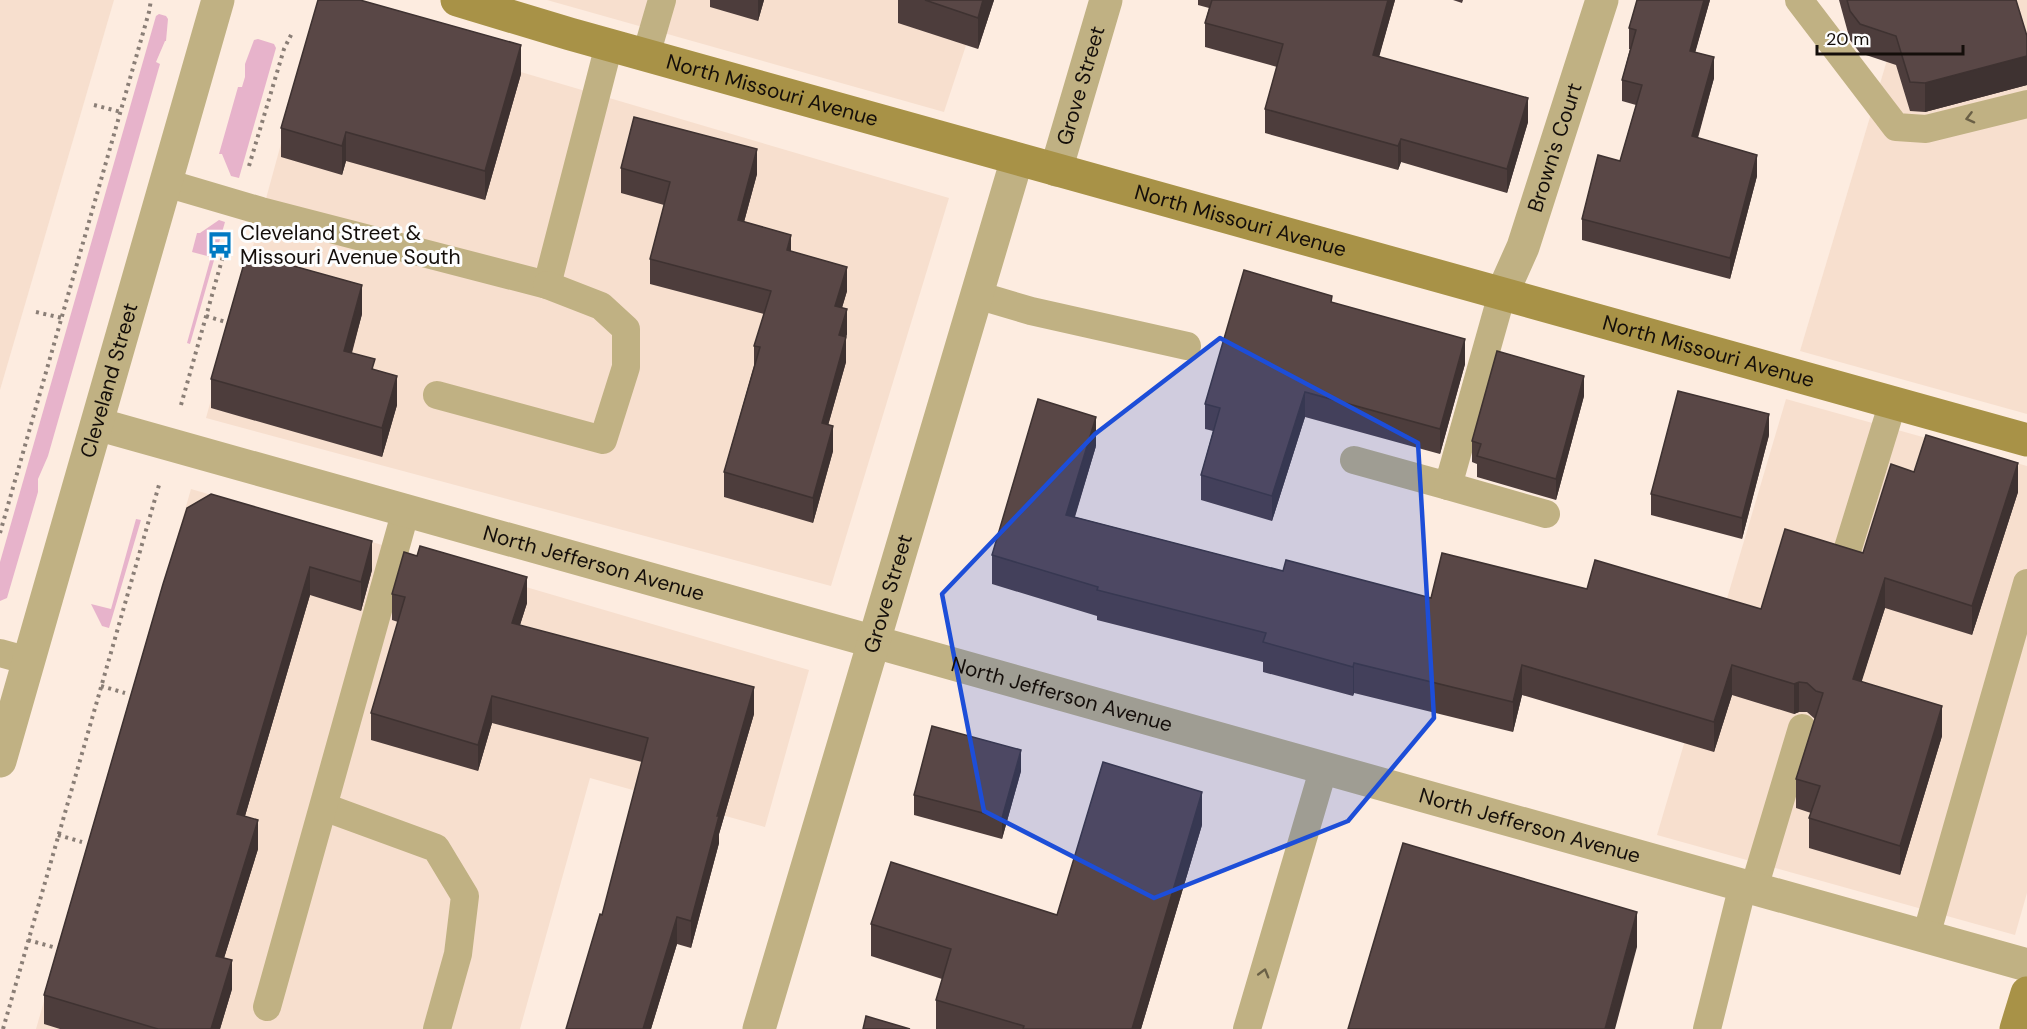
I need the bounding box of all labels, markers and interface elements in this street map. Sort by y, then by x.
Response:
scale bar [1817,18,1962,56]
street label: Grove Street [1050,23,1112,148]
text: 20 m [1826,27,1869,51]
street label: North Missouri Avenue [663,48,881,133]
street label: Brown's Court [1521,79,1589,216]
one-way arrow [1965,110,1975,123]
street label: North Missouri Avenue [1131,178,1350,264]
place label: Cleveland Street & Missouri Avenue South [240,219,461,271]
bus stop icon: Cleveland Street & Missouri Avenue South [205,230,235,260]
street label: Cleveland Street [74,299,145,461]
street label: North Missouri Avenue [1599,308,1818,394]
street label: North Jefferson Avenue [480,519,708,608]
street label: Grove Street [857,531,919,657]
street label: North Jefferson Avenue [948,650,1176,739]
street label: North Jefferson Avenue [1416,781,1644,870]
one-way arrow [1257,968,1269,979]

